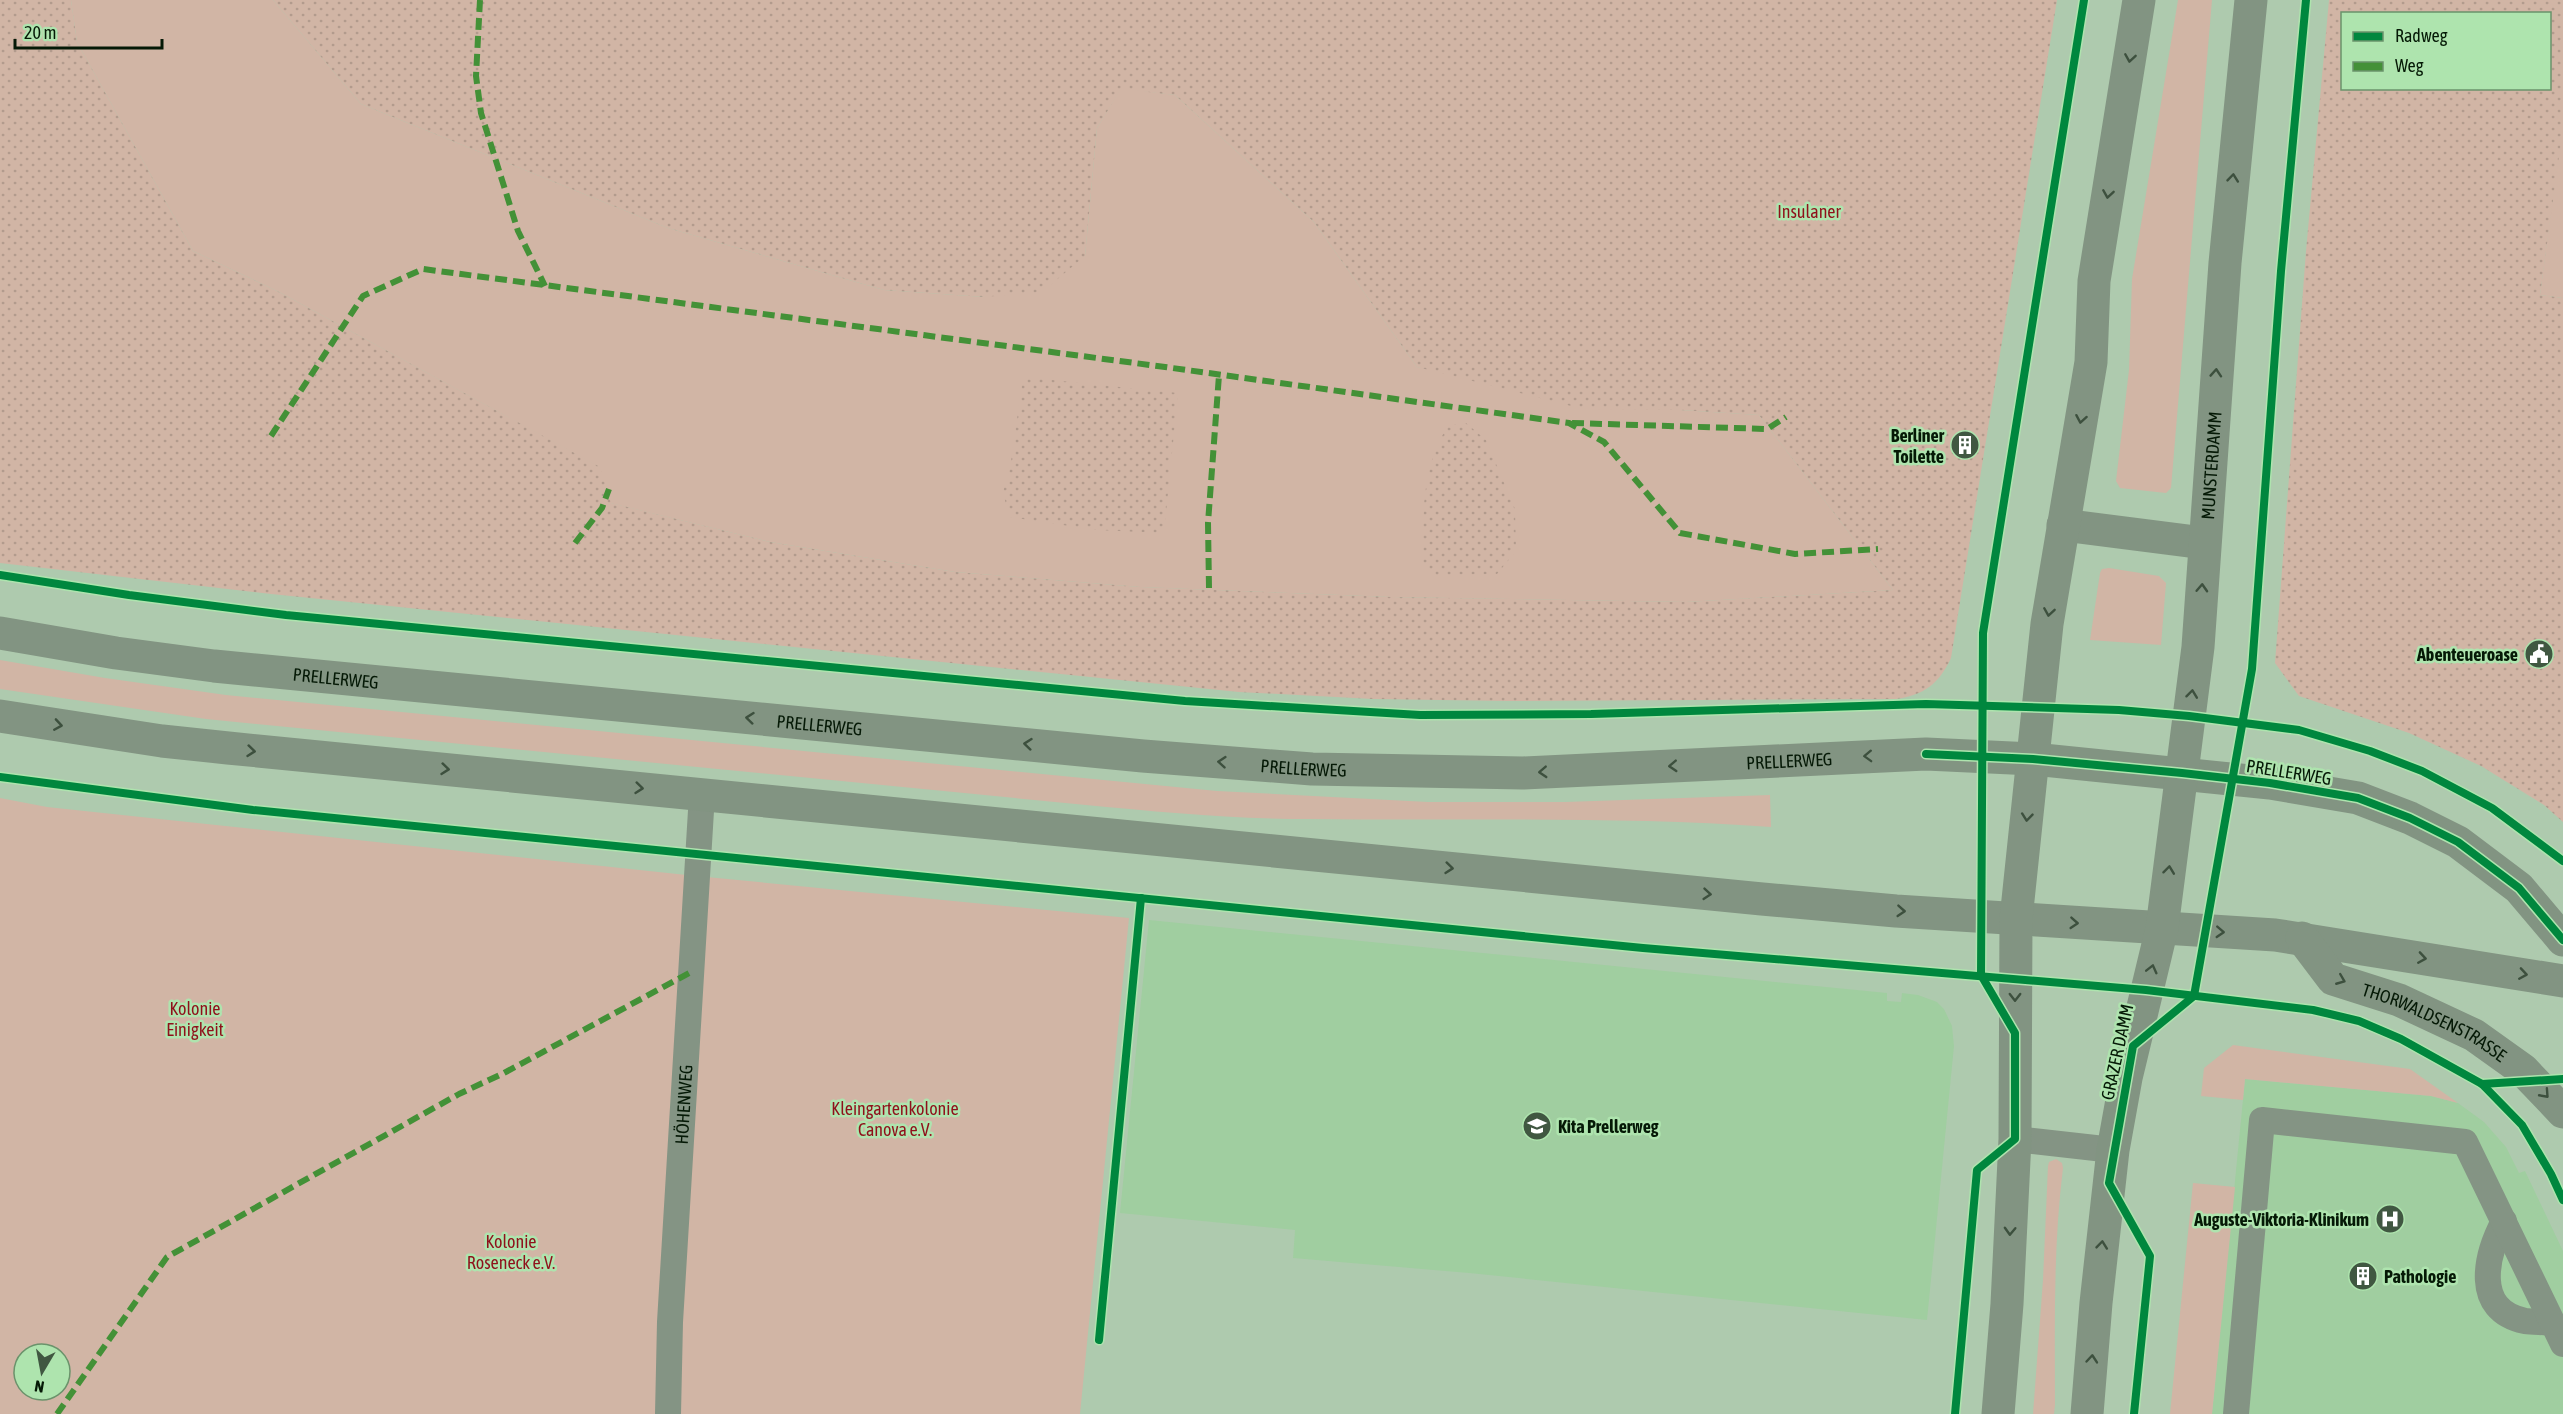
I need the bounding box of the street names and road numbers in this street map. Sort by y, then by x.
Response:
street label: MUNSTERDAMM [2196,411,2225,520]
street label: PRELLERWEG [292,663,380,692]
street label: PRELLERWEG [776,710,864,739]
street label: PRELLERWEG [1746,748,1833,773]
street label: PRELLERWEG [1260,755,1347,780]
street label: PRELLERWEG [2245,755,2333,789]
street label: THORWALDSENSTRASSE [2360,979,2511,1066]
street label: GRAZER DAMM [2097,1002,2137,1102]
street label: HÖHENWEG [670,1064,696,1145]

